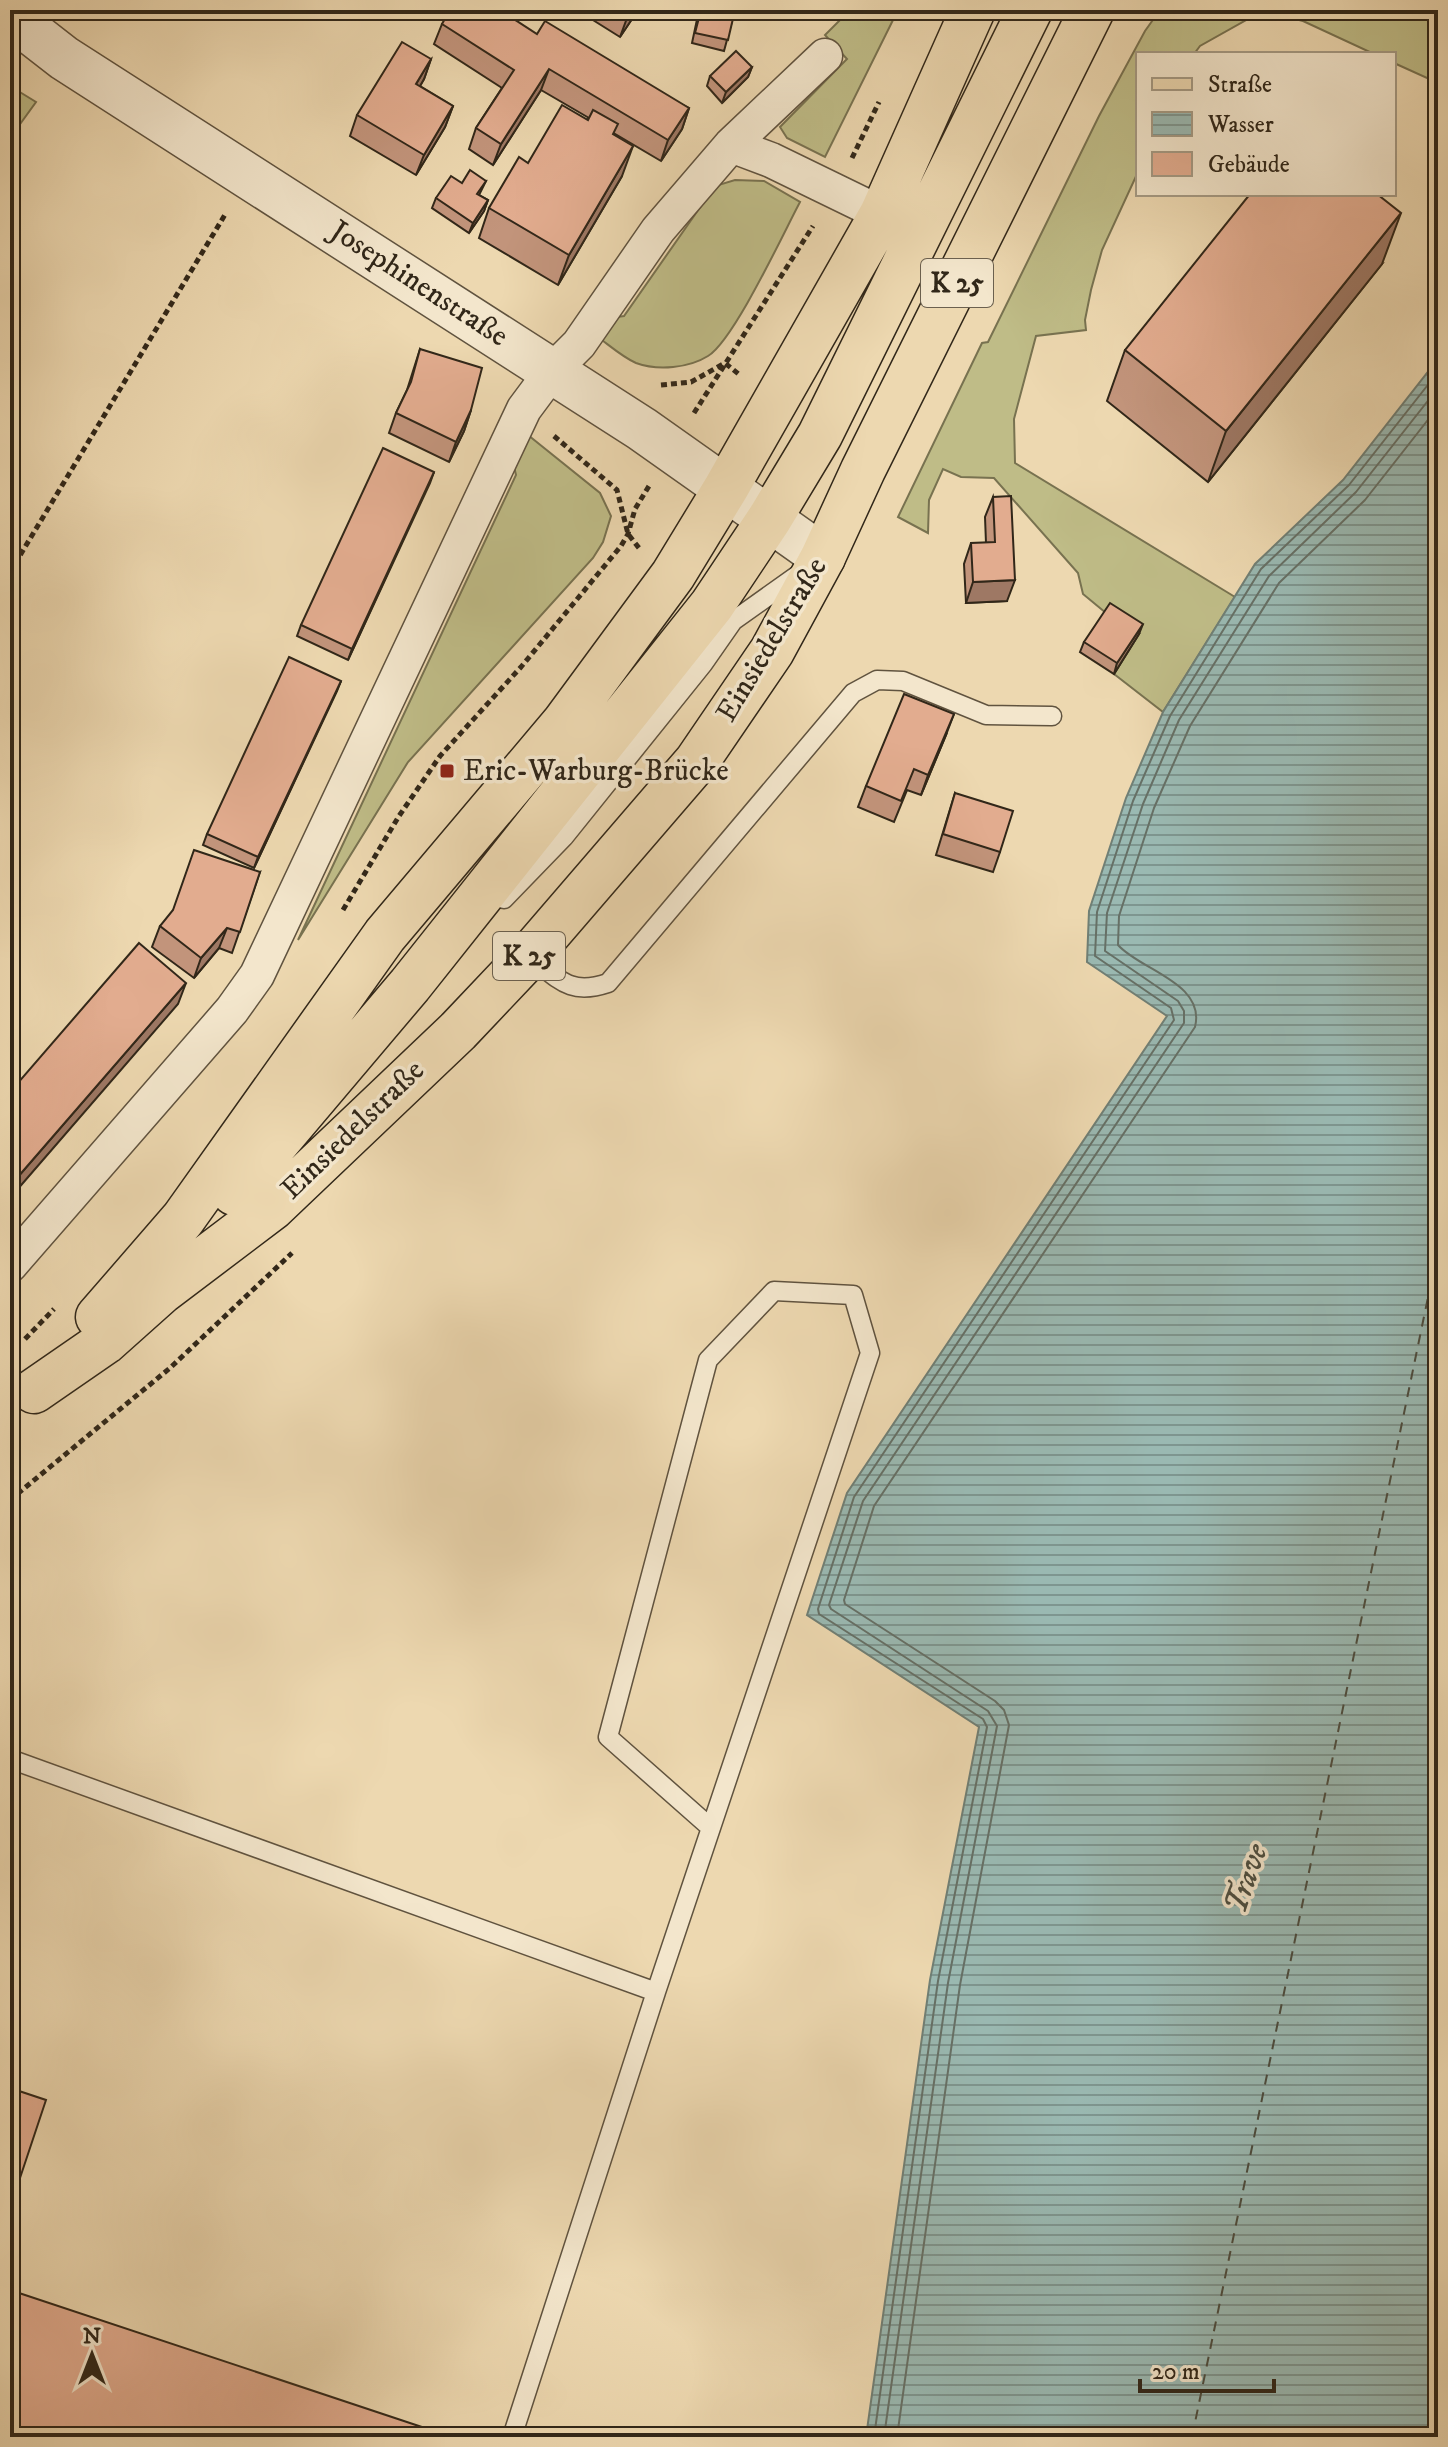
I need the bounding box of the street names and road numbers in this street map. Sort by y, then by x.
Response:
street label: Josephinenstraße [321,211,515,355]
road number: K 25 [921,259,993,307]
street label: Einsiedelstraße [708,551,836,729]
road number: K 25 [493,932,565,980]
street label: Einsiedelstraße [273,1052,433,1208]

